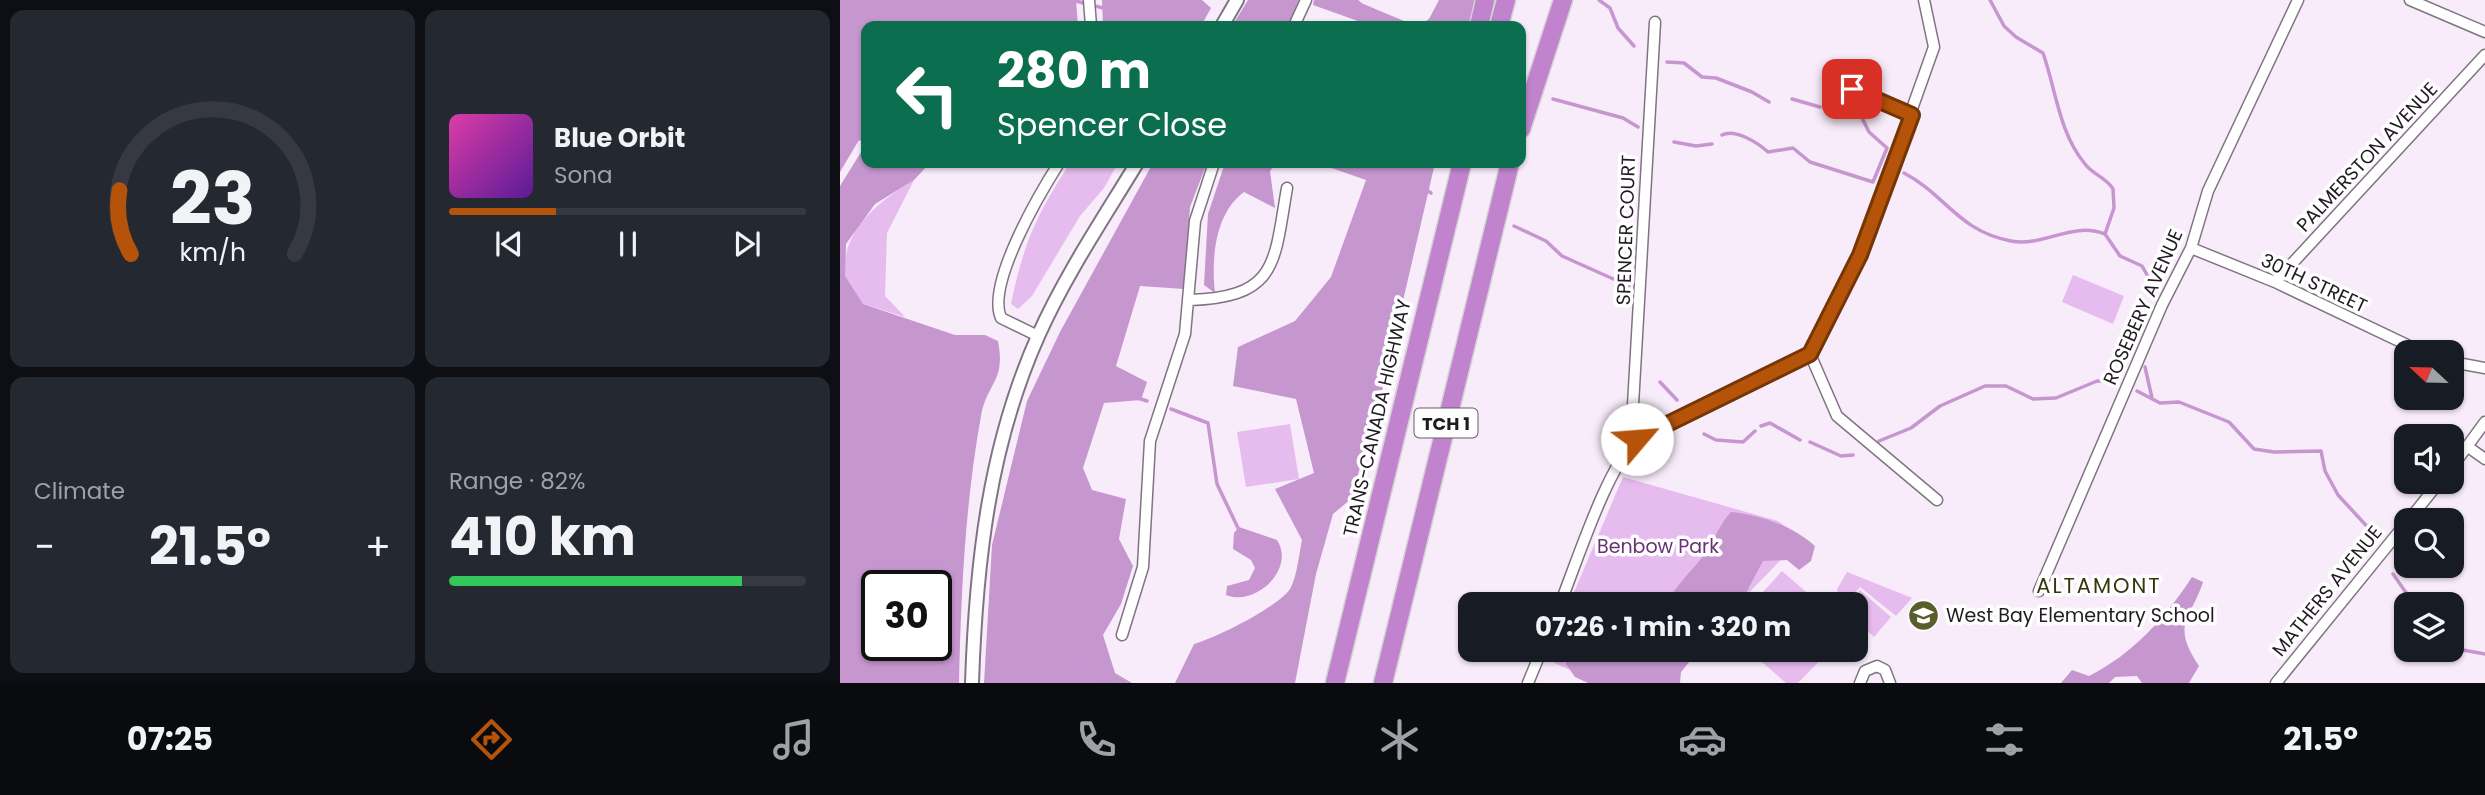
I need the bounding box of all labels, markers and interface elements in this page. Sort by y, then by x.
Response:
text: 280 m [997,37,1151,105]
icon: left [882,49,973,140]
pin [1822,59,1882,119]
icon: arrive [1833,70,1871,108]
street label: PALMERSTON AVENUE [2290,76,2444,238]
text: Spencer Close [997,102,1227,147]
text: Blue Orbit [554,120,685,156]
text: 23 [170,149,255,250]
street label: SPENCER COURT [1610,154,1642,306]
text: Sona [554,159,613,191]
icon: previous [490,225,528,263]
icon: pause [609,225,647,263]
icon: next [728,225,766,263]
street label: ROSEBERY AVENUE [2097,225,2189,389]
text: km/h [179,235,246,270]
street label: 30TH STREET [2256,247,2372,319]
street label: TRANS-CANADA HIGHWAY [1337,297,1417,539]
north arrow [2394,340,2464,410]
map controls [2394,340,2464,662]
position arrow [1600,402,1674,476]
road number: TCH 1 [1414,408,1478,438]
button: sound [2394,424,2464,494]
text: Range · 82% [449,465,585,497]
text: Climate [34,475,125,507]
text: 410 km [449,500,636,573]
button: search [2394,508,2464,578]
text: 21.5° [149,510,271,583]
text: − [34,520,55,573]
text: + [365,520,391,573]
street label: MATHERS AVENUE [2266,520,2388,662]
park label: Benbow Park [1597,533,1719,560]
speed limit sign: 30 [861,570,952,661]
district label: ALTAMONT [2036,571,2162,600]
button: layers [2394,592,2464,662]
school or university icon: West Bay Elementary School [1906,598,1940,632]
place label: West Bay Elementary School [1946,602,2215,629]
text: 07:26 · 1 min · 320 m [1535,609,1791,645]
icon: directions [467,715,516,764]
icon: music [769,715,818,764]
icon: phone [1072,715,1121,764]
icon: climate [1375,715,1424,764]
icon: car [1678,715,1727,764]
icon: filters [1980,715,2029,764]
text: 07:25 [127,716,213,761]
text: 21.5° [2283,716,2358,761]

